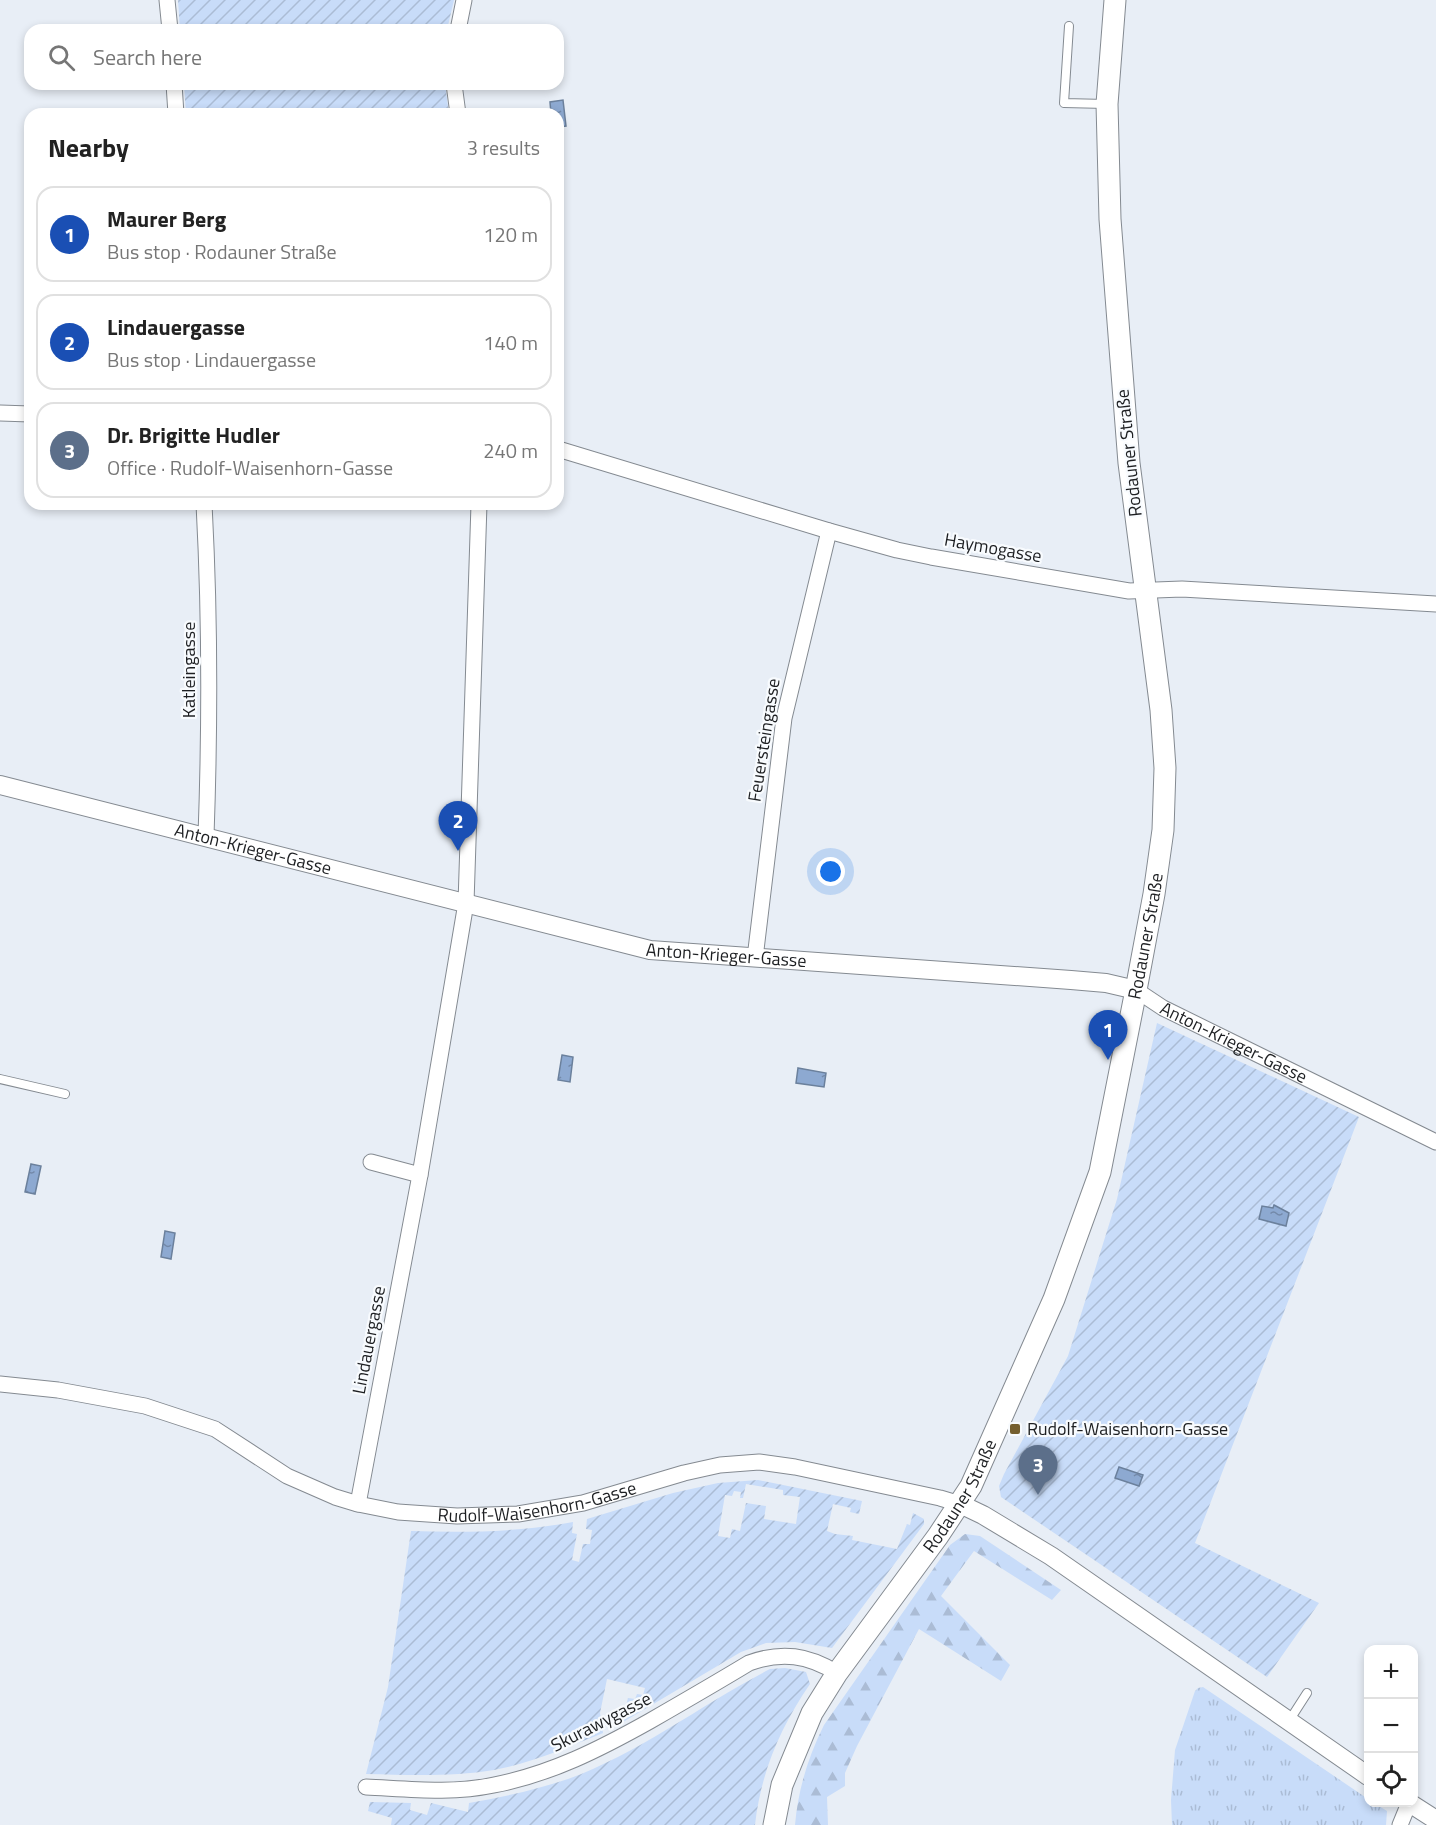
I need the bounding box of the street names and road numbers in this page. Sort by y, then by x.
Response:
street label: Rodauner Straße [1108,388,1149,518]
street label: Haymogasse [942,526,1044,569]
street label: Katleingasse [175,622,202,718]
street label: Feuersteingasse [740,676,787,804]
street label: Anton-Krieger-Gasse [172,816,334,882]
street label: Rodauner Straße [1120,871,1170,1002]
street label: Anton-Krieger-Gasse [645,936,807,974]
street label: Anton-Krieger-Gasse [1156,995,1312,1090]
street label: Lindauergasse [345,1284,392,1396]
street label: Rodauner Straße [916,1435,1003,1558]
street label: Rudolf-Waisenhorn-Gasse [437,1474,639,1529]
street label: Skurawygasse [546,1685,656,1758]

